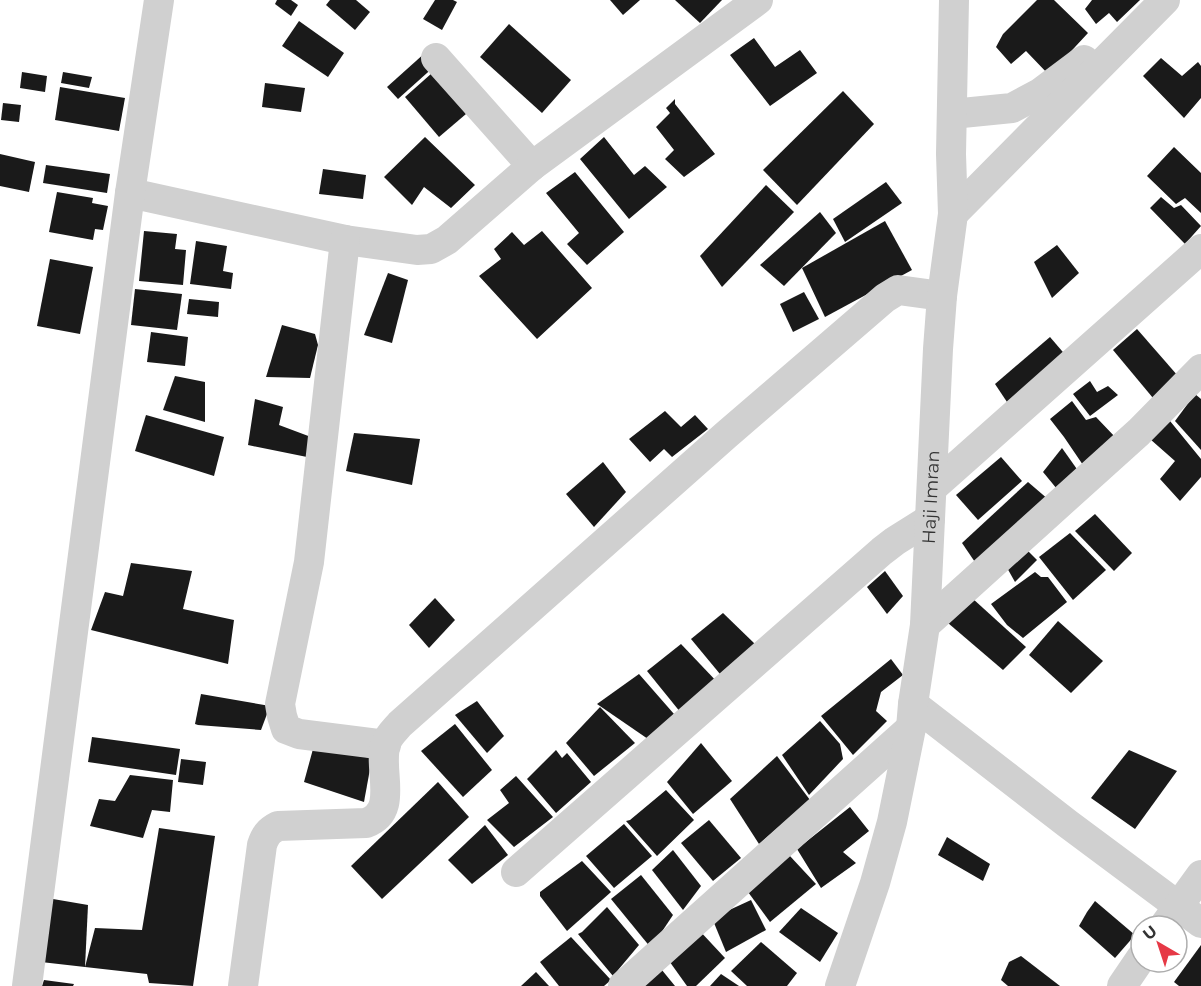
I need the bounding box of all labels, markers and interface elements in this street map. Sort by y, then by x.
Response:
street label: Haji Imran [918,450,944,544]
north arrow [1129,914,1189,974]
text: U [1139,921,1161,944]

